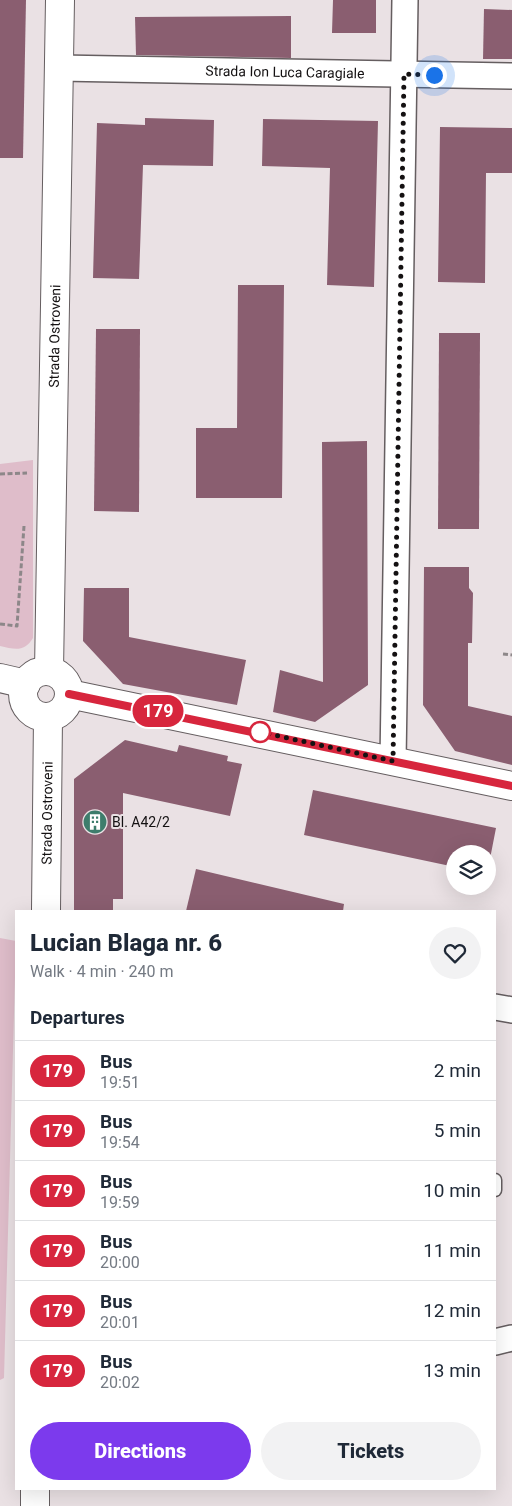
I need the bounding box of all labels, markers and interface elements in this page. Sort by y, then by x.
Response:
street label: Strada Ion Luca Caragiale [205,63,365,81]
your location [422,63,447,88]
street label: Strada Ostroveni [46,284,63,388]
line badge: 179 [129,695,187,727]
text: 179 [143,700,173,721]
unlabelled marker [249,721,271,743]
street label: Strada Ostroveni [38,761,56,865]
building icon: Bl. A42/2 [82,809,108,835]
place label: Bl. A42/2 [112,814,170,830]
map controls [446,845,496,895]
button: layers [446,845,496,895]
button: heart [429,927,481,979]
text: Lucian Blaga nr. 6 [30,929,222,957]
text: Walk · 4 min · 240 m [30,962,174,981]
text: Departures [30,1006,125,1029]
text: Bus [100,1050,133,1073]
text: 2 min [434,1059,481,1082]
text: 179 [42,1060,73,1081]
text: 19:51 [100,1073,140,1092]
text: Bus [100,1110,133,1133]
text: 5 min [434,1119,481,1142]
text: 179 [42,1120,73,1141]
text: 19:54 [100,1133,140,1152]
text: Bus [100,1170,133,1193]
text: 10 min [423,1179,481,1202]
text: 179 [42,1180,73,1201]
text: 19:59 [100,1193,140,1212]
text: Bus [100,1230,133,1253]
text: 11 min [423,1239,481,1262]
text: 179 [42,1240,73,1261]
text: 20:00 [100,1253,140,1272]
text: Bus [100,1290,133,1313]
text: 12 min [423,1299,481,1322]
text: 179 [42,1300,73,1321]
text: 20:01 [100,1313,140,1332]
text: Bus [100,1350,133,1373]
text: 13 min [423,1359,481,1382]
text: 179 [42,1360,73,1381]
text: 20:02 [100,1373,140,1392]
button: Directions [30,1422,251,1480]
button: Tickets [261,1422,481,1480]

